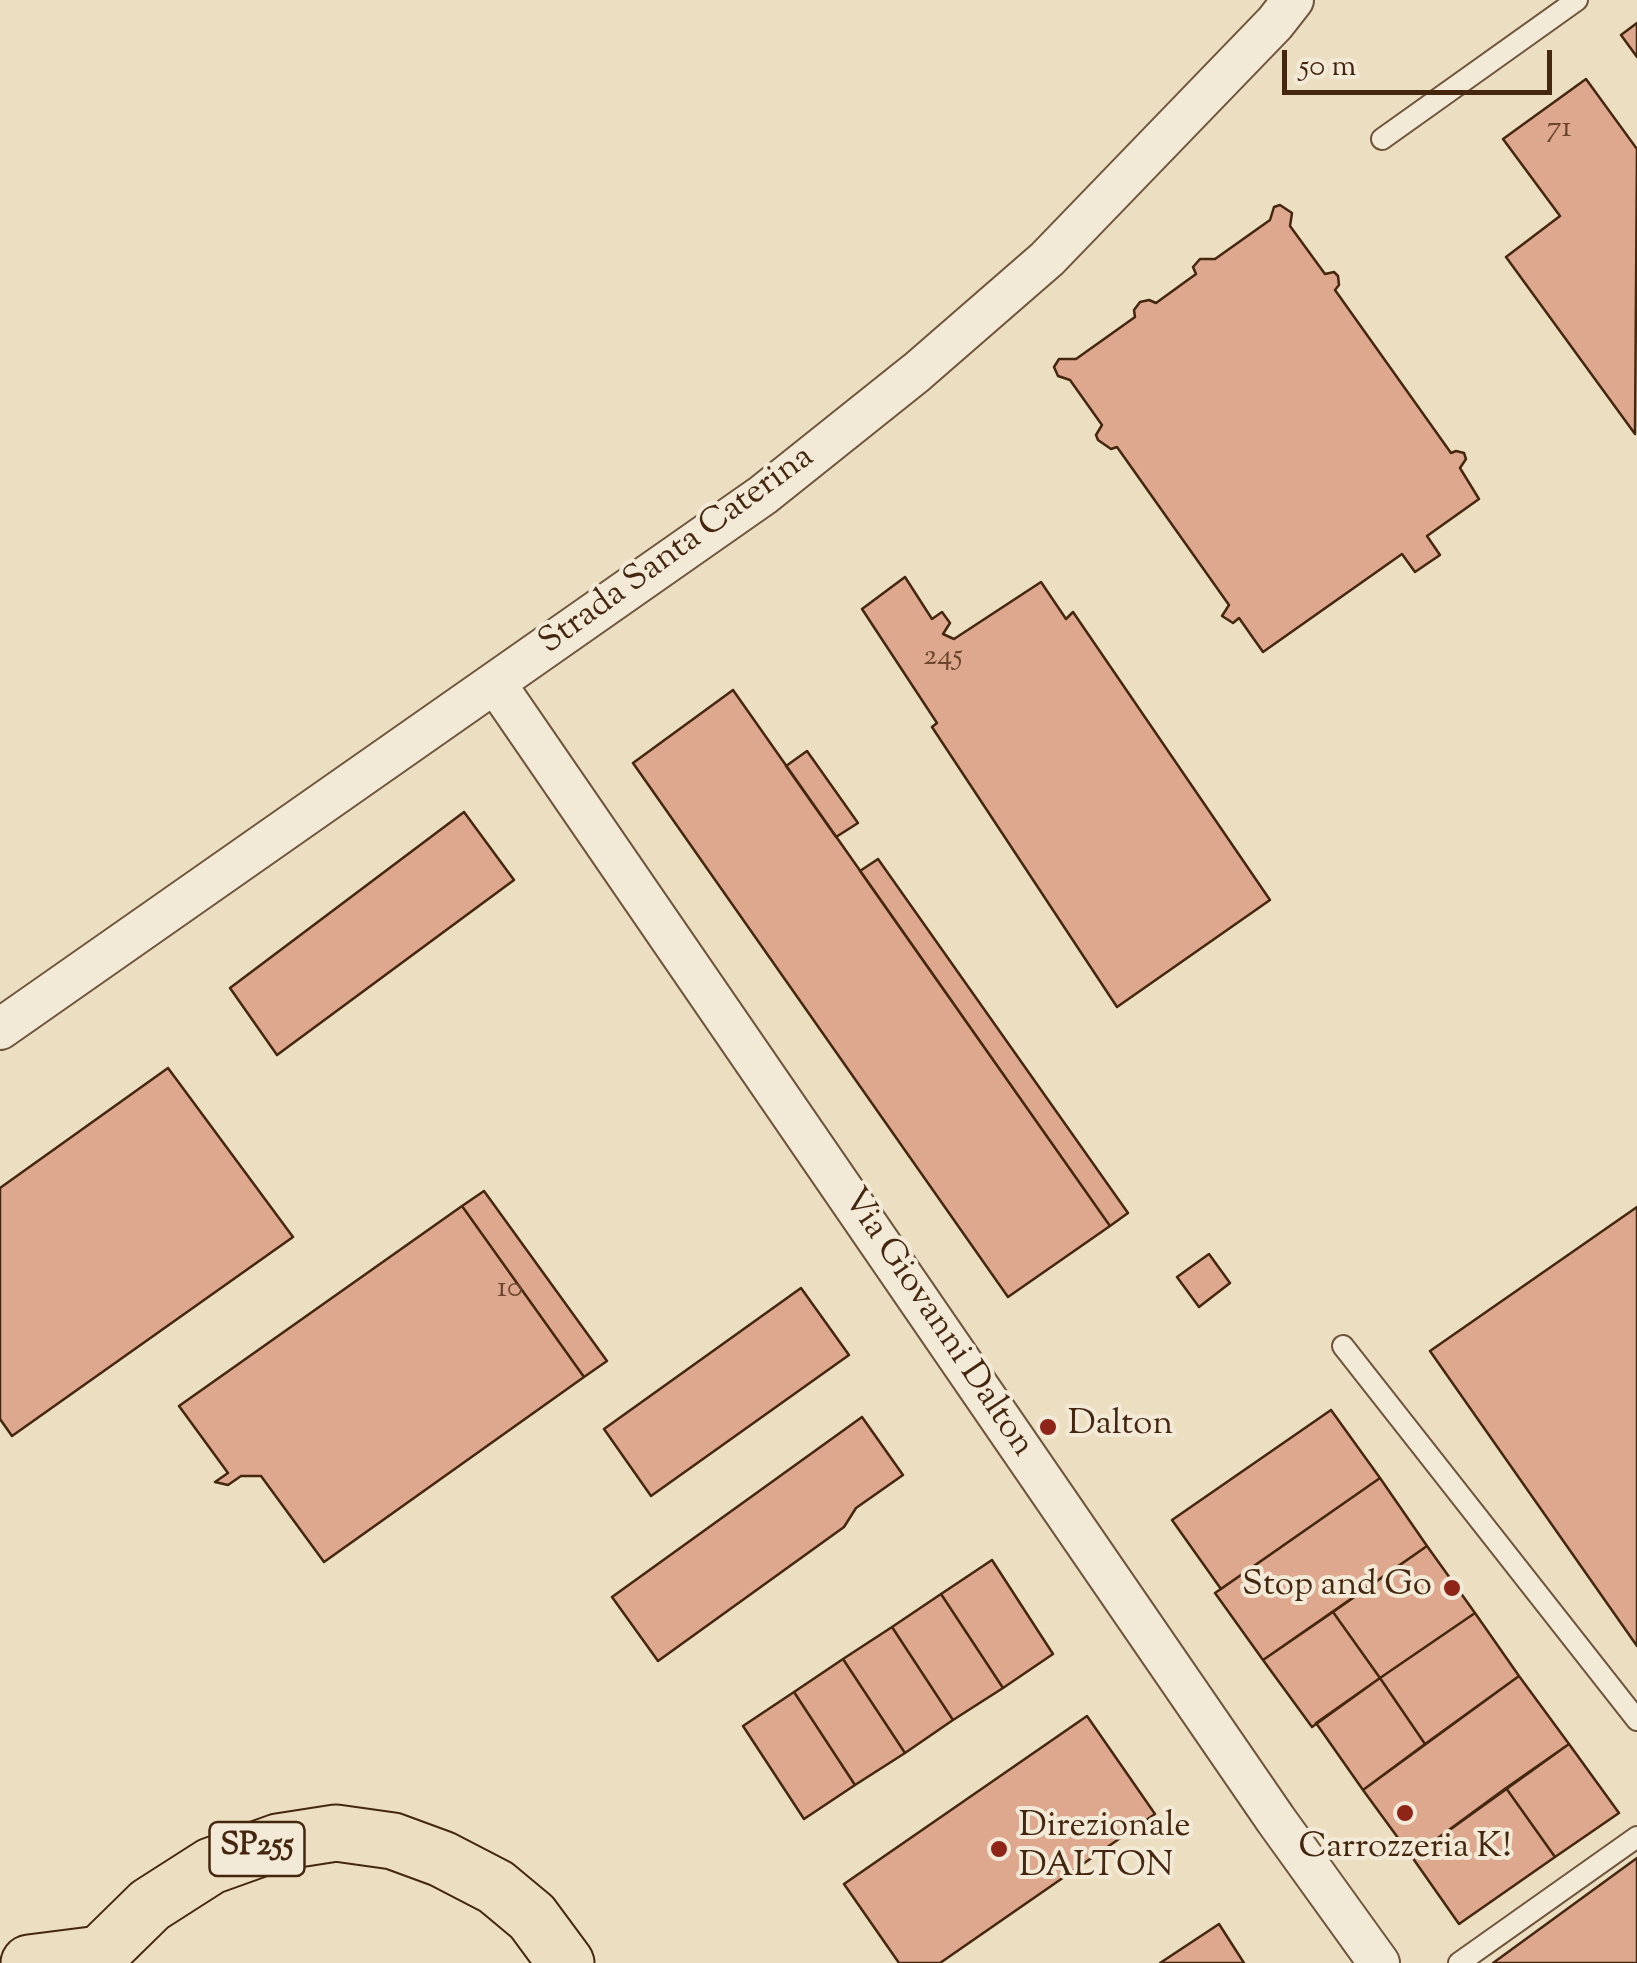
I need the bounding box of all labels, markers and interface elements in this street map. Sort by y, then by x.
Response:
scale bar [1287,30,1557,92]
text: 50 m [1299,46,1356,89]
house number: 71 [1546,113,1572,149]
street label: Strada Santa Caterina [532,438,824,666]
house number: 245 [923,641,963,677]
street label: Via Giovanni Dalton [831,1182,1041,1466]
house number: 10 [497,1273,523,1309]
place label: Dalton [1068,1406,1173,1448]
marker: Dalton [1037,1416,1059,1438]
place label: Stop and Go [1242,1567,1432,1609]
marker: Stop and Go [1441,1577,1463,1599]
marker: Carrozzeria K! [1394,1802,1416,1824]
place label: Direzionale DALTON [1019,1808,1191,1890]
road number: SP255 [210,1822,304,1876]
place label: Carrozzeria K! [1298,1829,1512,1871]
marker: Direzionale DALTON [988,1838,1010,1860]

